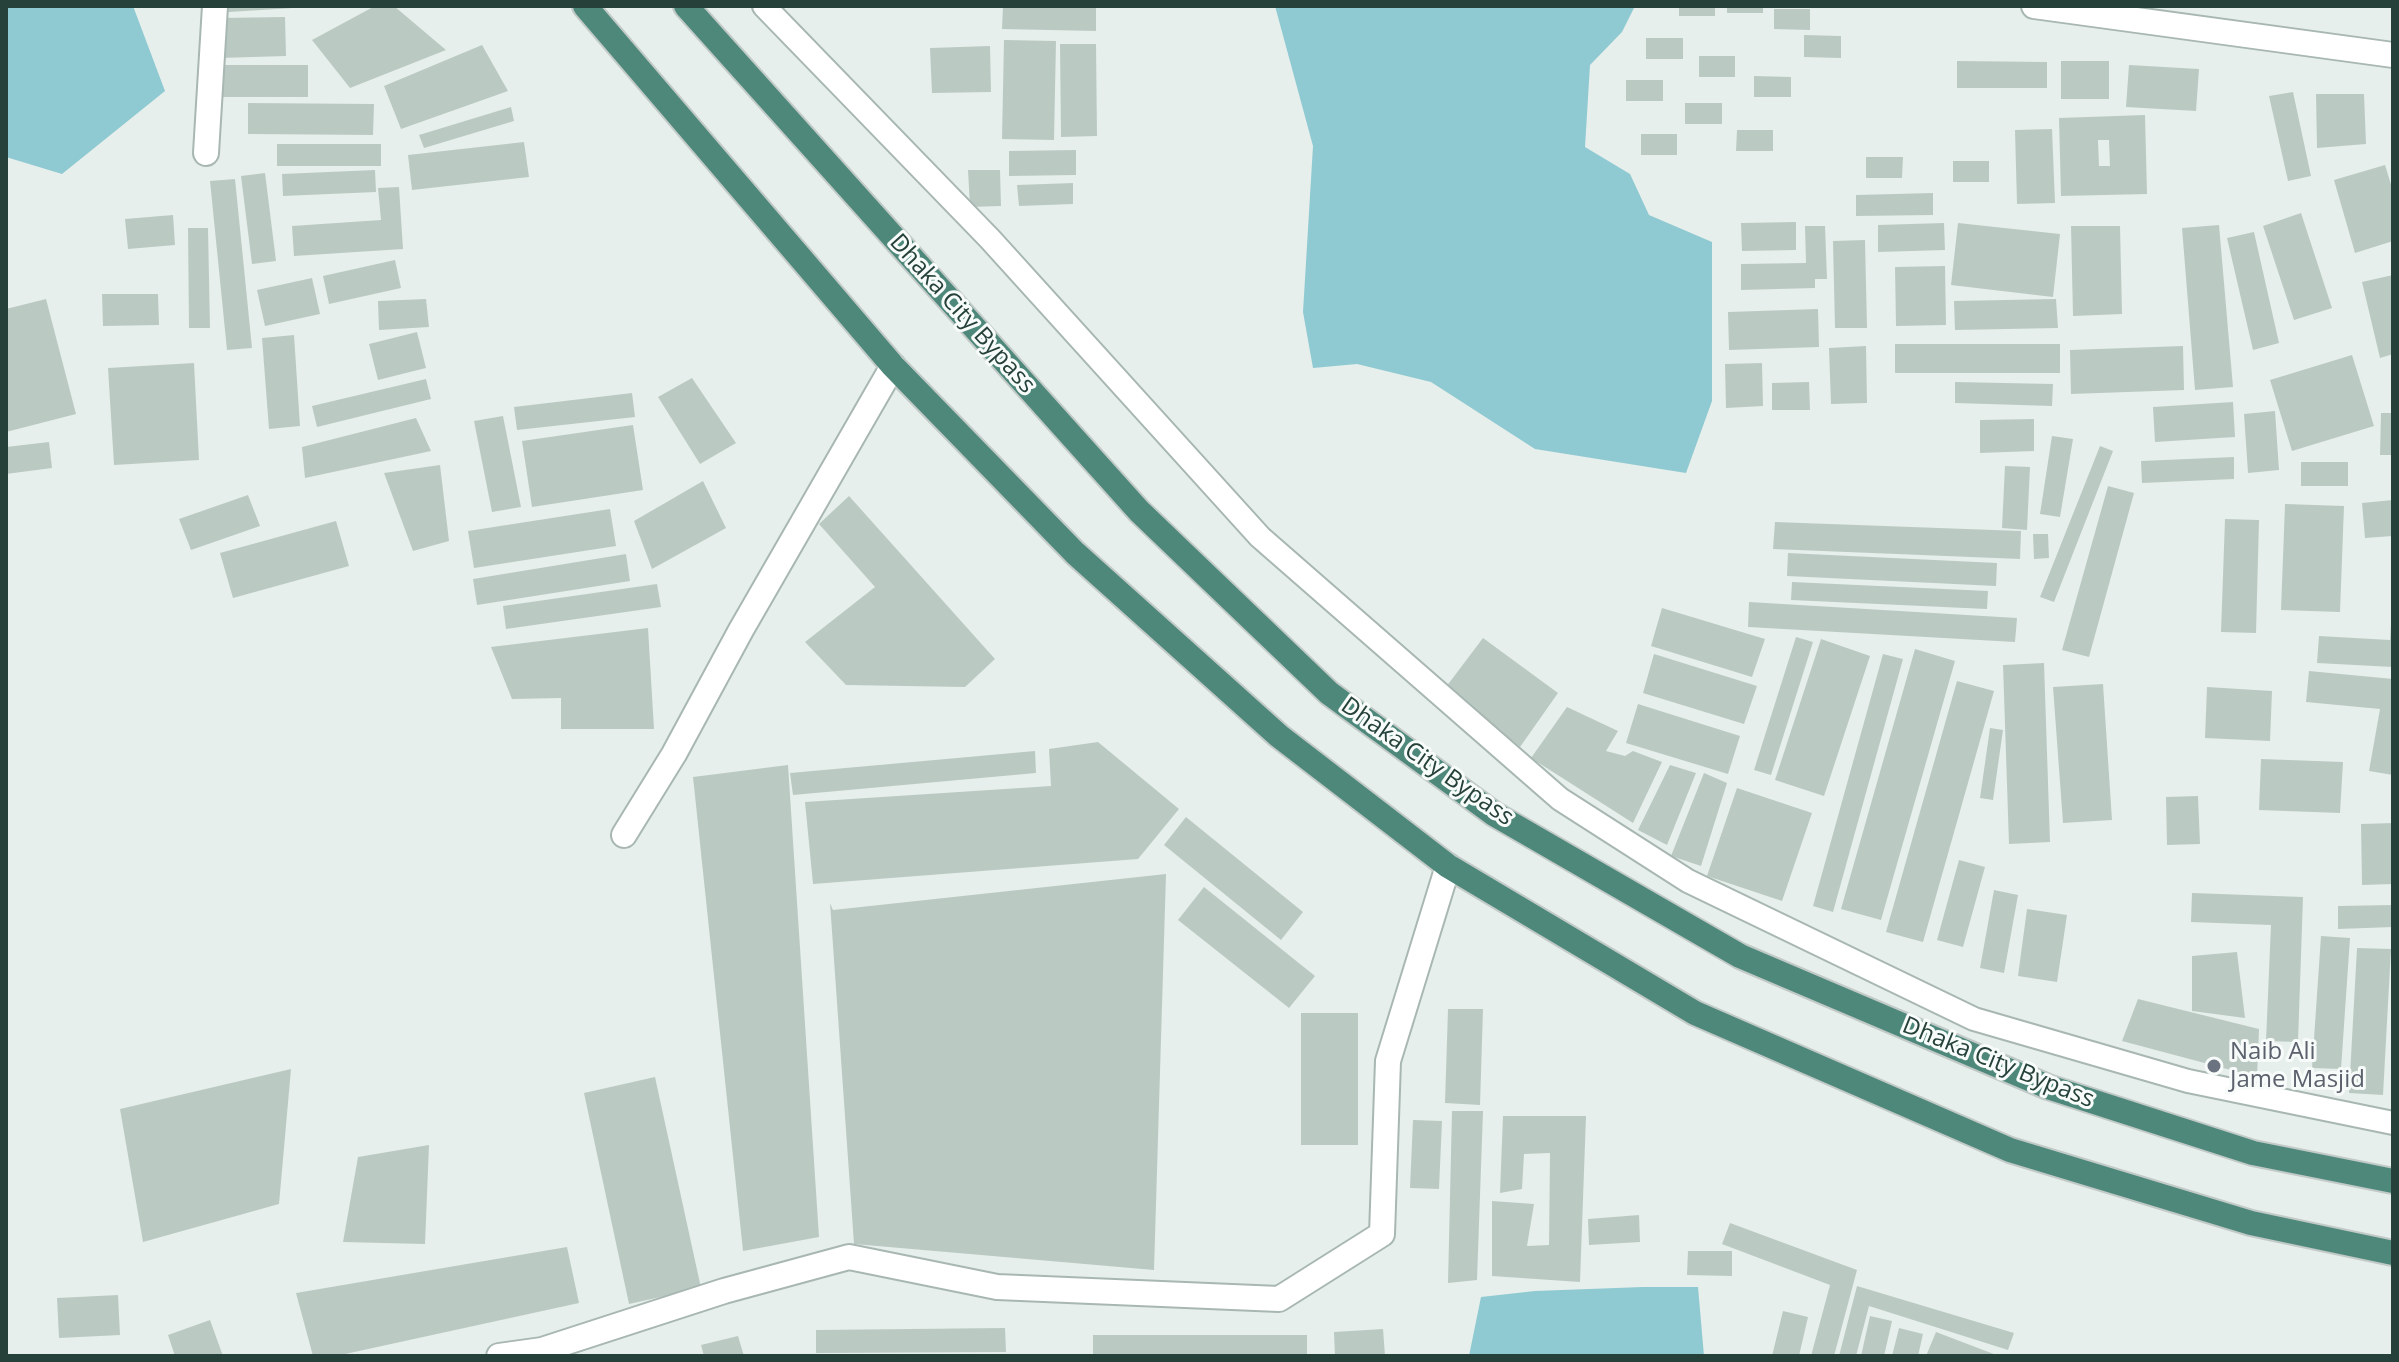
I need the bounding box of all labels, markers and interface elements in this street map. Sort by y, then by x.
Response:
street label: Dhaka City Bypass [883,229,1041,399]
street label: Dhaka City Bypass [1335,692,1519,832]
street label: Dhaka City Bypass [1898,1011,2098,1115]
place label: Naib Ali Jame Masjid [2230,1038,2365,1094]
marker: Naib Ali Jame Masjid [2205,1057,2223,1075]

